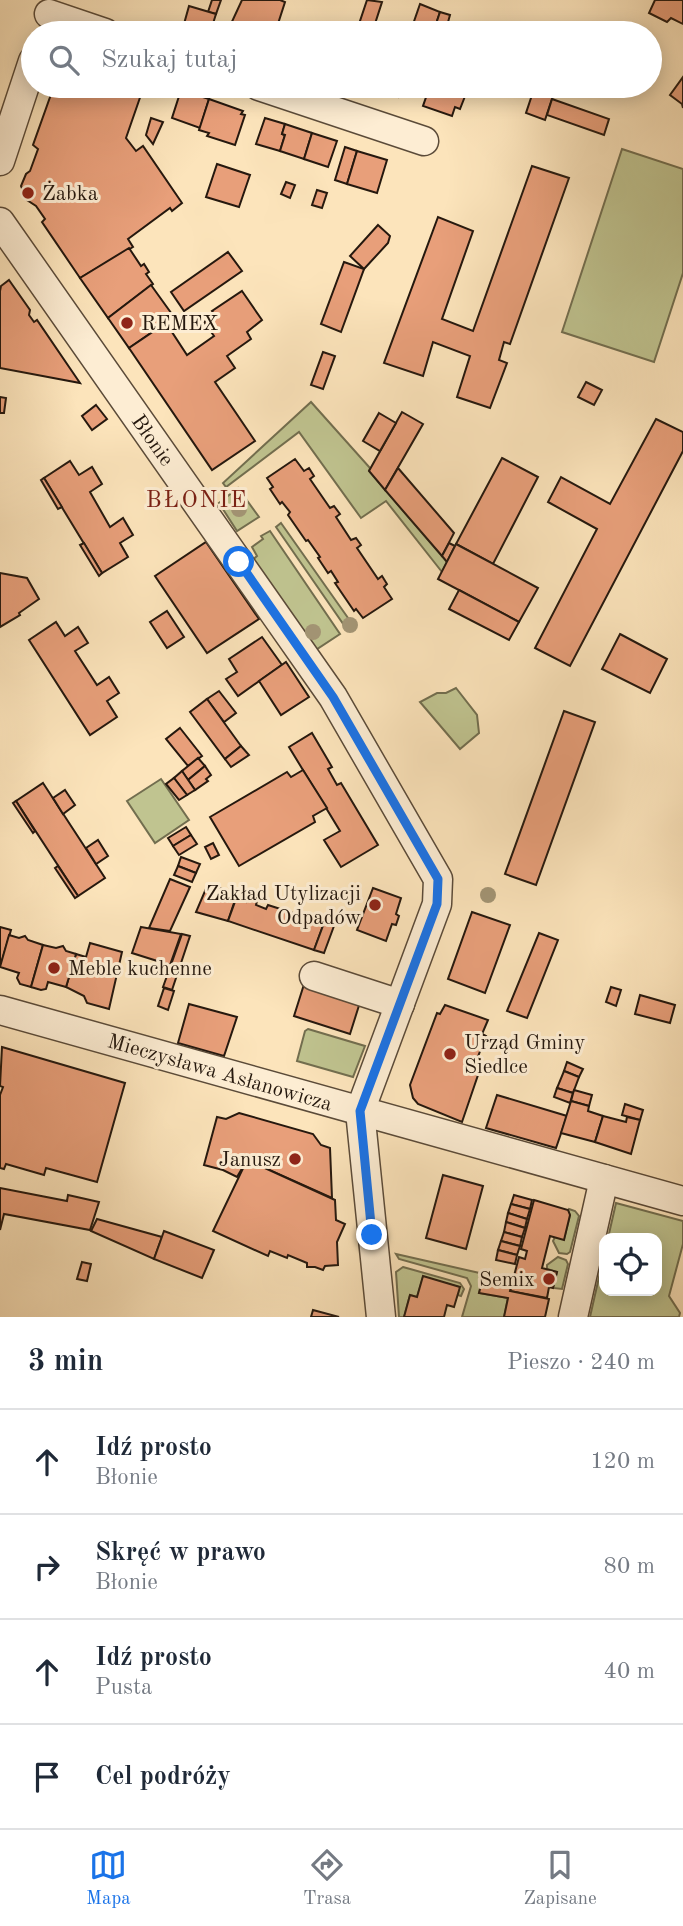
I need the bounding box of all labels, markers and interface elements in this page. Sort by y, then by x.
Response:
search box [21,21,662,98]
icon: search [45,41,83,79]
text: Szukaj tutaj [101,47,238,73]
place label: Żabka [42,180,98,205]
marker: Żabka [20,185,36,201]
place label: REMEX [141,314,219,335]
marker: REMEX [119,315,135,331]
street label: Błonie [127,411,177,470]
district label: BŁONIE [146,489,248,512]
route start [223,546,254,577]
place label: Zakład Utylizacji Odpadów [206,884,361,929]
marker: Zakład Utylizacji Odpadów [367,897,383,913]
place label: Meble kuchenne [68,959,212,980]
marker: Meble kuchenne [46,960,62,976]
street label: Mieczysława Asłanowicza [105,1031,334,1116]
place label: Urząd Gminy Siedlce [464,1033,585,1078]
marker: Urząd Gminy Siedlce [442,1046,458,1062]
place label: Janusz [218,1150,281,1171]
marker: Janusz [287,1151,303,1167]
route end [356,1219,387,1250]
map controls [599,1233,662,1296]
button: locate [599,1233,662,1296]
place label: Semix [479,1270,535,1291]
marker: Semix [541,1271,557,1287]
text: 3 min [28,1347,103,1377]
text: Pieszo · 240 m [507,1351,655,1374]
text: Idź prosto [95,1435,212,1461]
icon: ahead [28,1443,66,1481]
text: 120 m [590,1450,655,1473]
text: Błonie [95,1466,158,1489]
text: Skręć w prawo [95,1540,266,1566]
icon: right [28,1548,66,1586]
text: 80 m [604,1555,655,1578]
text: Błonie [95,1571,158,1594]
text: Idź prosto [95,1645,212,1671]
icon: ahead [28,1653,66,1691]
text: 40 m [604,1660,655,1683]
text: Pusta [95,1676,152,1699]
icon: arrive [28,1758,66,1796]
text: Cel podróży [95,1764,231,1790]
tab: Mapa [86,1846,131,1911]
tab: Trasa [303,1846,351,1911]
tab: Zapisane [523,1846,597,1911]

